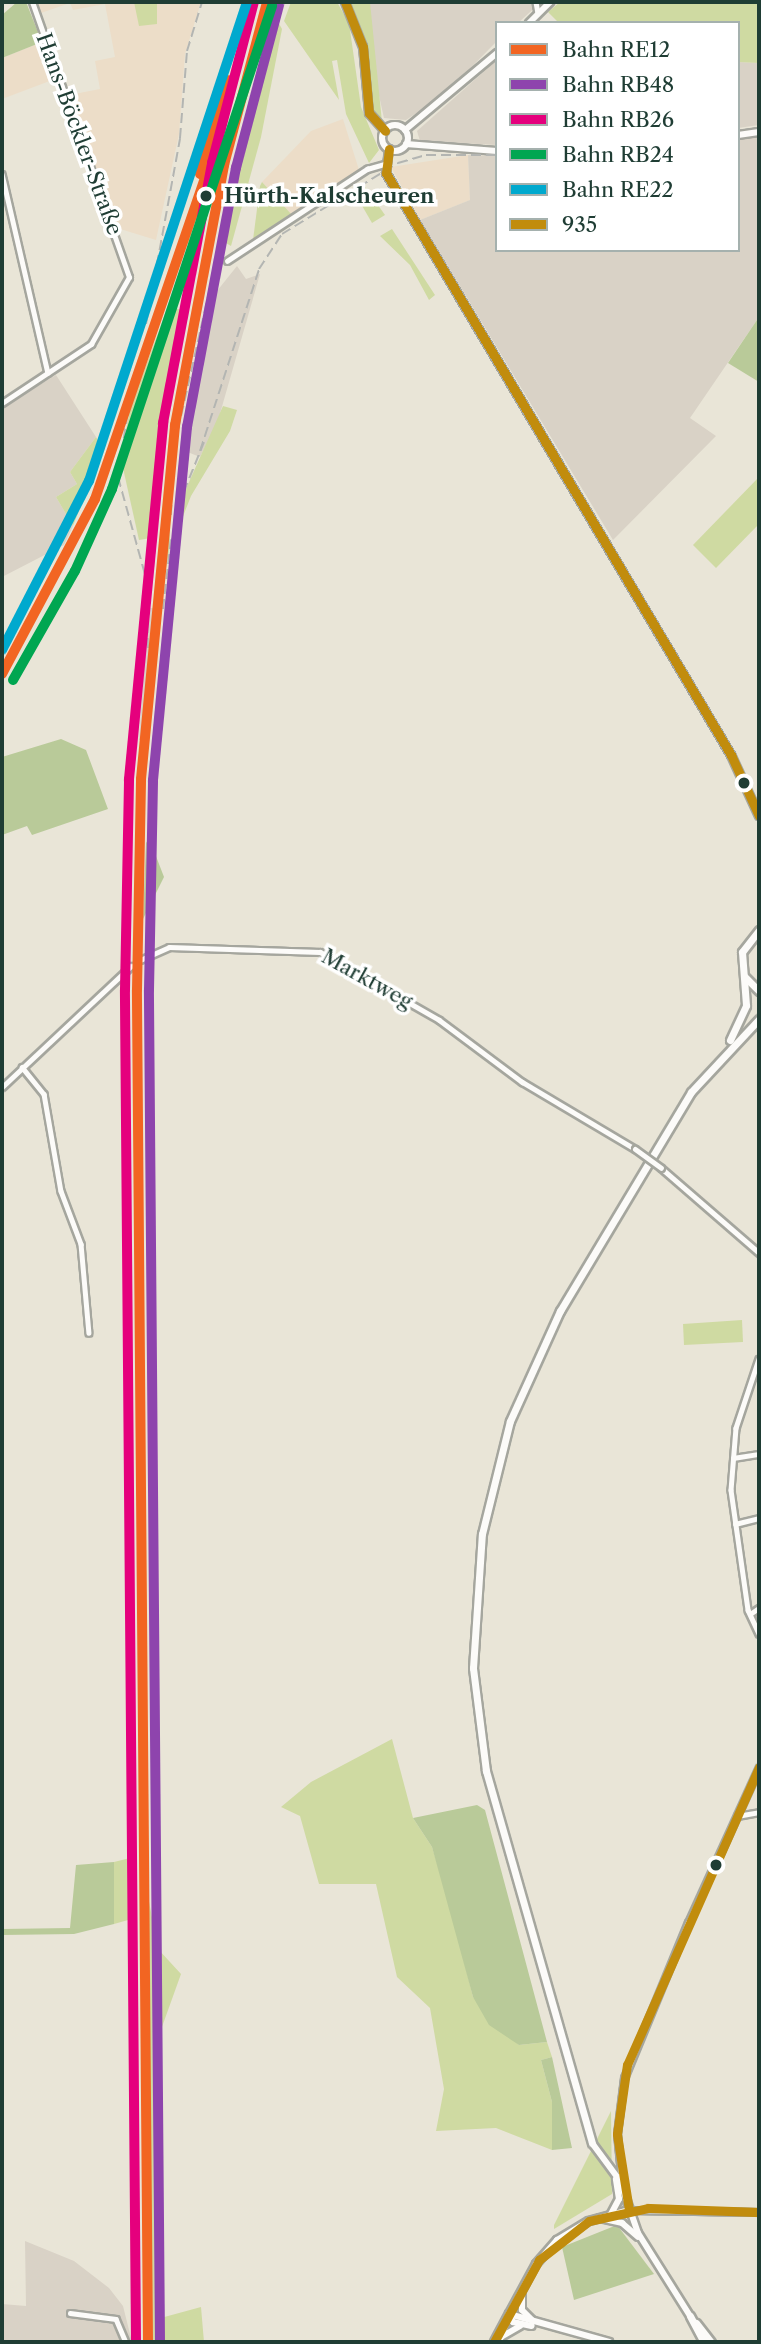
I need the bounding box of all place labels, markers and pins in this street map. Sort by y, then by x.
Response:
place label: Hürth-Kalscheuren [224,183,434,209]
marker: Hürth-Kalscheuren [195,185,217,207]
unlabelled marker [737,776,751,790]
unlabelled marker [709,1858,723,1872]

